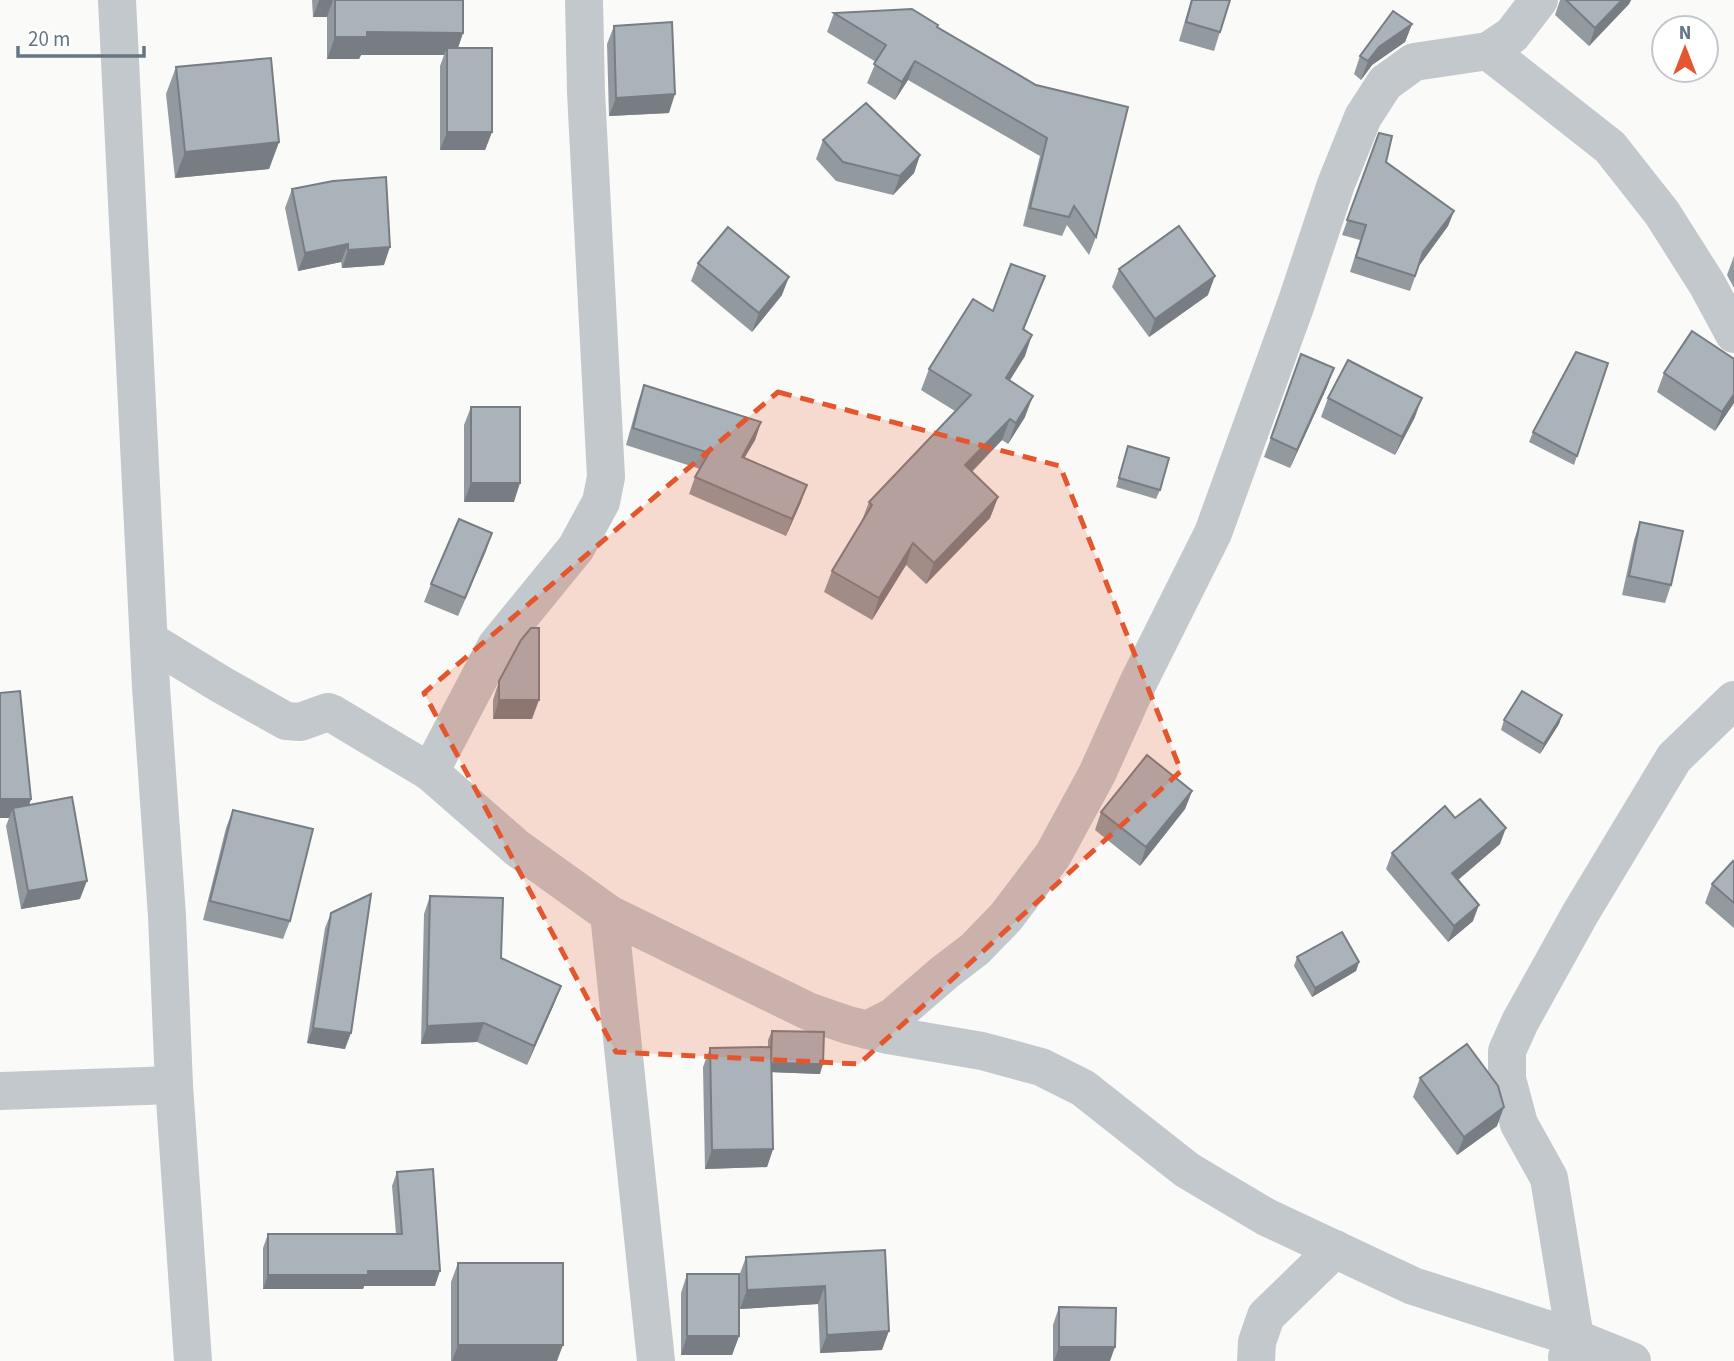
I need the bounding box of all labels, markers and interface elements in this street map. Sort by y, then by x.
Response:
scale bar [18,14,144,58]
north arrow [1650,14,1720,84]
text: N [1679,20,1691,47]
text: 20 m [28,24,70,54]

